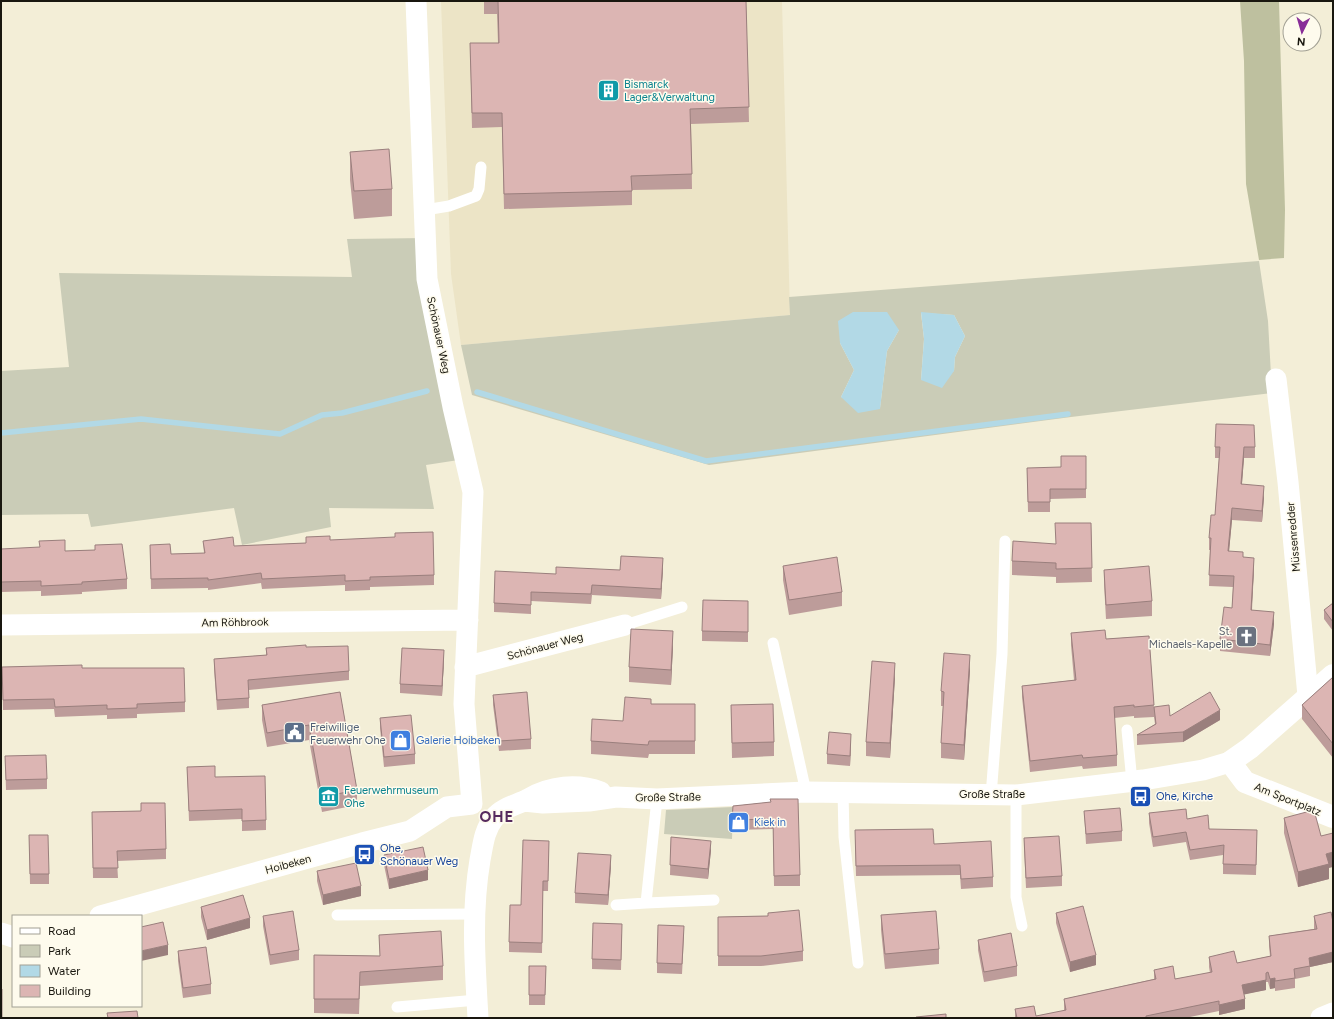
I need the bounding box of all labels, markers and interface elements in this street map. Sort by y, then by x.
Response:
north arrow [1282,12,1322,52]
text: N [1296,35,1306,48]
building icon: Bismarck Lager&Verwaltung [596,77,622,103]
place label: Bismarck Lager&Verwaltung [624,78,715,104]
street label: Schönauer Weg [424,296,453,375]
street label: Müssenredder [1284,501,1303,572]
street label: Am Röhbrook [201,615,269,630]
church icon: St. Michaels-Kapelle [1234,624,1260,650]
place label: St. Michaels-Kapelle [1149,625,1232,651]
street label: Schönauer Weg [506,630,585,663]
public building icon: Freiwillige Feuerwehr Ohe [282,720,308,746]
place label: Freiwillige Feuerwehr Ohe [310,721,386,747]
shop icon: Galerie Hoibeken [388,727,414,753]
place label: Galerie Hoibeken [416,734,500,747]
street label: Am Sportplatz [1252,780,1323,819]
museum icon: Feuerwehrmuseum Ohe [316,783,342,809]
bus stop icon: Ohe, Kirche [1128,783,1154,809]
place label: Feuerwehrmuseum Ohe [344,784,438,810]
street label: Große Straße [959,788,1025,801]
street label: Große Straße [635,790,701,805]
place label: Ohe, Kirche [1156,790,1213,803]
district label: OHE [480,808,514,826]
shop icon: Kiek in [726,809,752,835]
place label: Kiek in [754,816,786,829]
bus stop icon: Ohe, Schönauer Weg [352,841,378,867]
place label: Ohe, Schönauer Weg [380,842,458,868]
street label: Hoibeken [264,852,313,877]
legend [12,915,142,1007]
text: Road [48,924,76,938]
text: Park [48,944,71,958]
text: Water [48,964,80,978]
text: Building [48,984,91,998]

